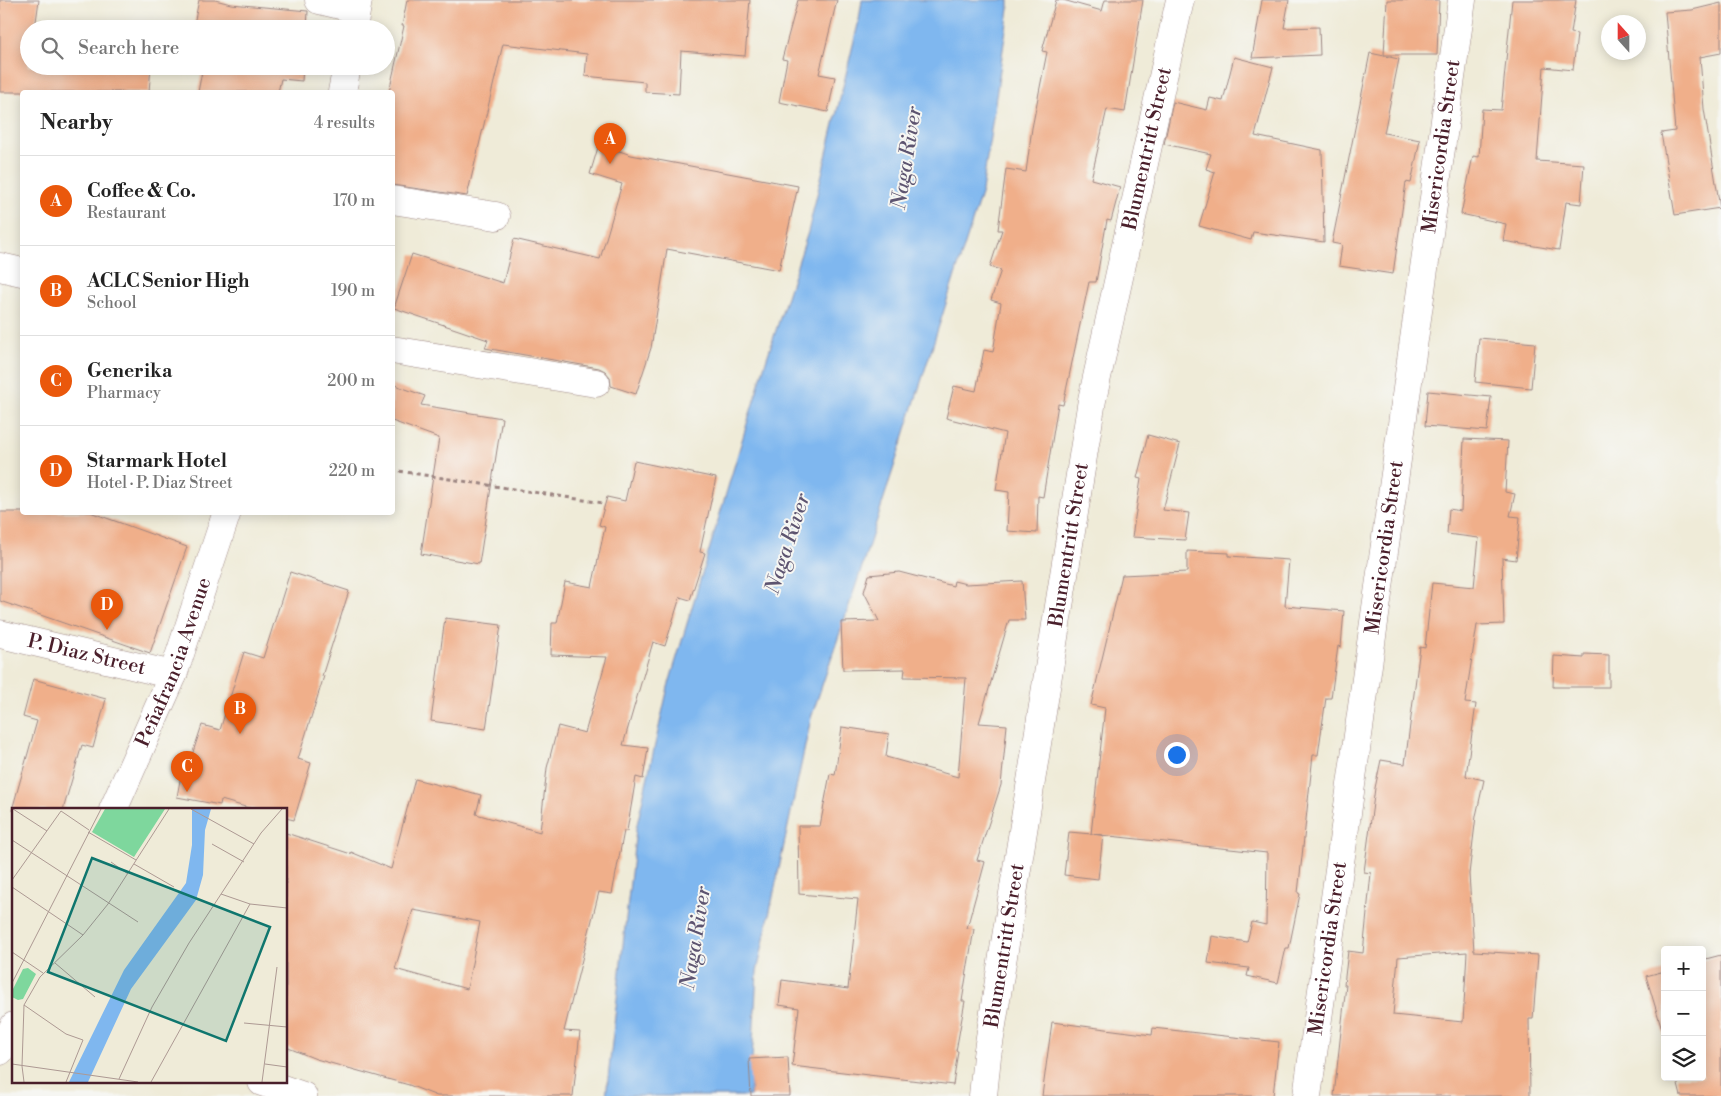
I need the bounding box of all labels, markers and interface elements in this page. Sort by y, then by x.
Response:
north arrow [1601,15,1646,60]
search box [20,20,395,75]
icon: search [38,34,66,62]
text: Search here [78,36,179,60]
street label: Misericordia Street [1417,58,1466,235]
street label: Blumentritt Street [1117,65,1177,233]
water label: Naga River [886,104,928,212]
text: Nearby [40,110,113,136]
text: 4 results [314,113,375,133]
pin: A [594,123,626,164]
text: Coffee & Co. [87,179,196,203]
text: A [50,191,62,211]
text: 170 m [333,191,375,211]
text: Restaurant [87,203,166,223]
text: ACLC Senior High [87,269,249,293]
text: B [50,281,62,301]
text: 190 m [331,281,375,301]
text: School [87,293,136,313]
text: Generika [87,359,172,383]
text: C [50,371,62,391]
text: 200 m [327,371,375,391]
text: Pharmacy [87,383,161,403]
text: Starmark Hotel [87,449,227,473]
street label: Misericordia Street [1360,459,1409,636]
text: D [50,461,62,481]
text: 220 m [329,461,375,481]
street label: Blumentritt Street [1043,461,1094,630]
text: Hotel · P. Diaz Street [87,473,233,493]
water label: Naga River [759,489,817,598]
street label: Peñafrancia Avenue [130,574,217,751]
pin: D [91,589,123,630]
street label: P. Diaz Street [25,628,148,681]
pin: B [224,693,256,734]
your location [1164,742,1190,768]
pin: C [171,751,203,792]
inset map [12,808,288,1084]
street label: Misericordia Street [1303,860,1353,1037]
street label: Blumentritt Street [979,862,1030,1031]
water label: Naga River [675,884,717,992]
map controls [1661,946,1706,1081]
button: + [1661,946,1706,991]
button: − [1661,991,1706,1036]
button: layers [1661,1036,1706,1081]

